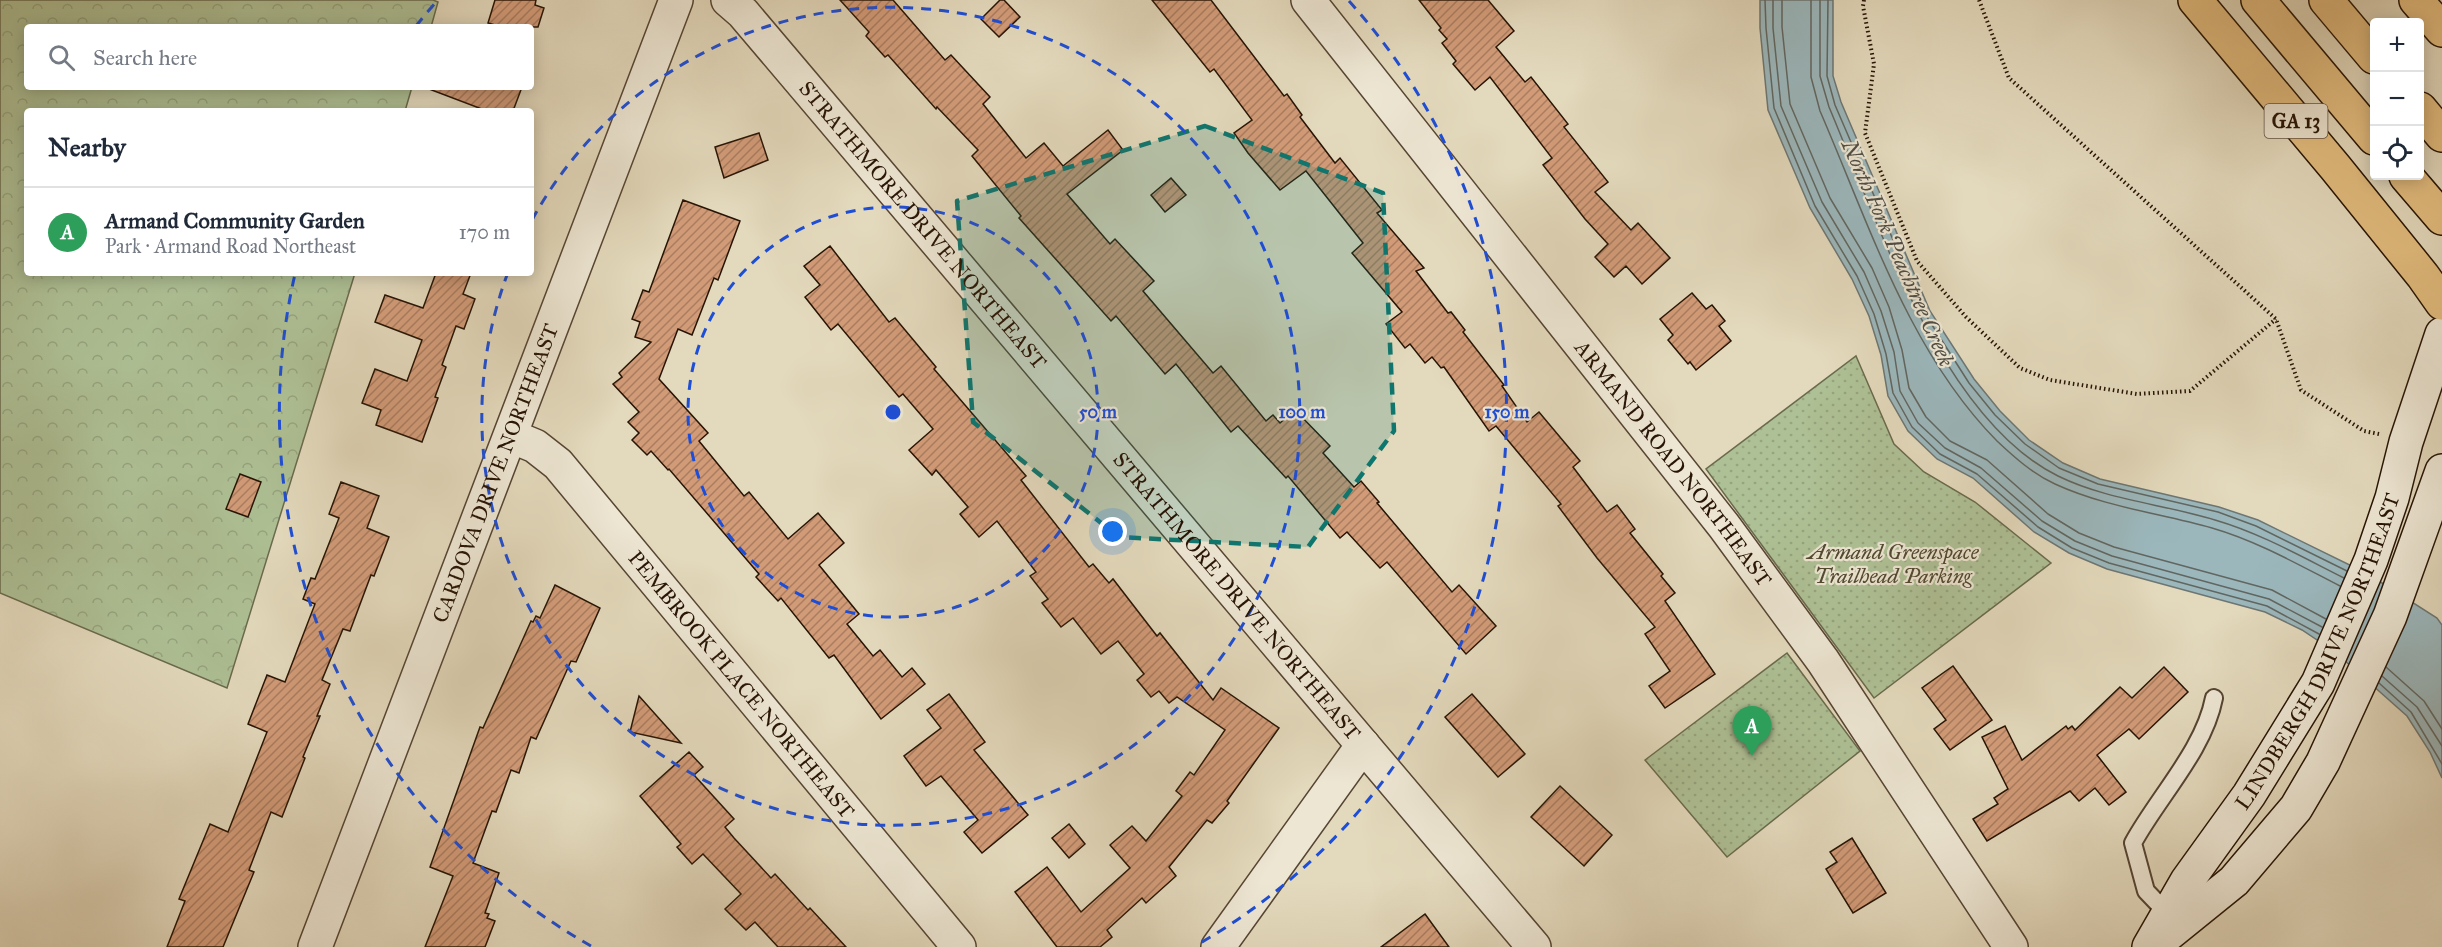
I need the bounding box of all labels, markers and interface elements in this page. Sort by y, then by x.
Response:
map controls [2370,18,2424,180]
button: + [2370,18,2424,72]
search box [24,24,534,90]
icon: search [45,41,78,74]
text: Search here [93,44,197,71]
button: − [2370,72,2424,126]
street label: STRATHMORE DRIVE NORTHEAST [793,76,1052,375]
road number: GA 13 [2264,104,2328,138]
button: locate [2370,126,2424,180]
text: Nearby [48,131,126,163]
water label: North Fork Peachtree Creek [1835,133,1960,371]
text: Armand Community Garden [105,207,365,234]
text: A [61,220,74,244]
text: 170 m [459,220,510,244]
text: Park · Armand Road Northeast [105,234,356,258]
street label: CARDOVA DRIVE NORTHEAST [427,320,564,626]
street label: ARMAND ROAD NORTHEAST [1569,334,1777,592]
text: 50 m [1079,401,1118,423]
text: 100 m [1279,401,1326,423]
text: 150 m [1485,401,1530,423]
centre of rings [883,402,903,422]
street label: STRATHMORE DRIVE NORTHEAST [1108,447,1366,746]
street label: LINDBERGH DRIVE NORTHEAST [2229,490,2406,815]
your location [1098,517,1127,546]
park label: Armand Greenspace Trailhead Parking [1806,539,1980,589]
street label: PEMBROOK PLACE NORTHEAST [623,546,860,824]
pin: A [1732,706,1772,756]

